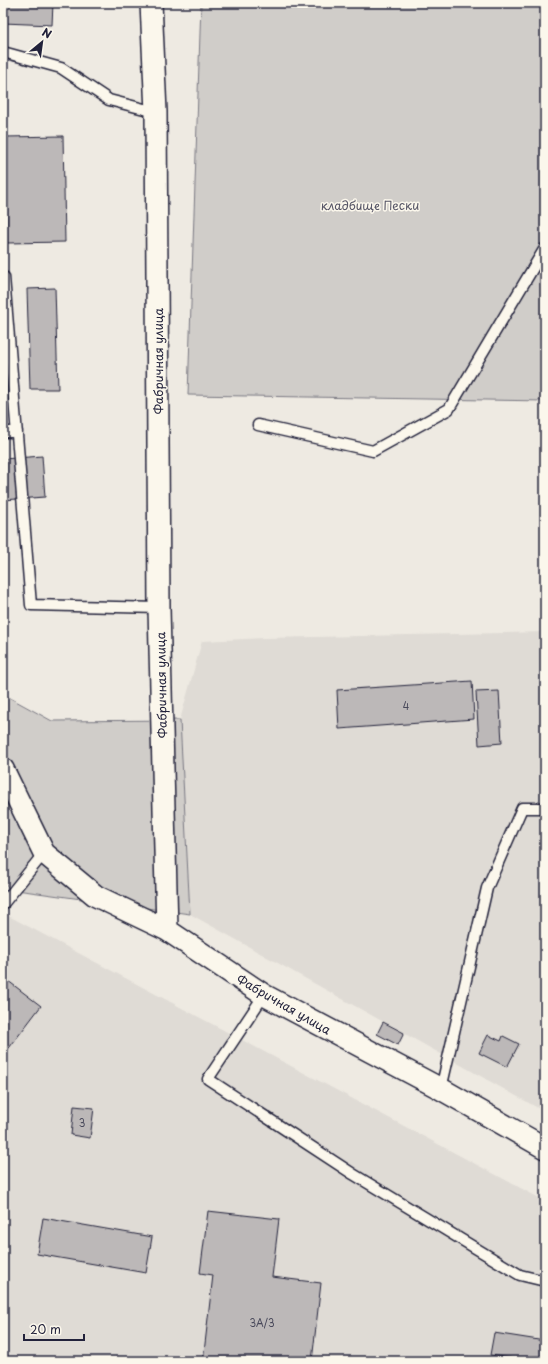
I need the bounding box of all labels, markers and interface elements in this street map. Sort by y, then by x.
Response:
north arrow [22,22,62,62]
text: N [39,23,55,43]
park label: кладбище Пески [321,196,419,214]
street label: Фабричная улица [149,307,167,414]
street label: Фабричная улица [151,631,171,738]
house number: 4 [403,698,410,713]
street label: Фабричная улица [233,970,335,1039]
house number: 3 [79,1115,85,1130]
house number: 3А/3 [249,1315,275,1330]
scale bar [24,1316,84,1342]
text: 20 m [30,1320,61,1338]

